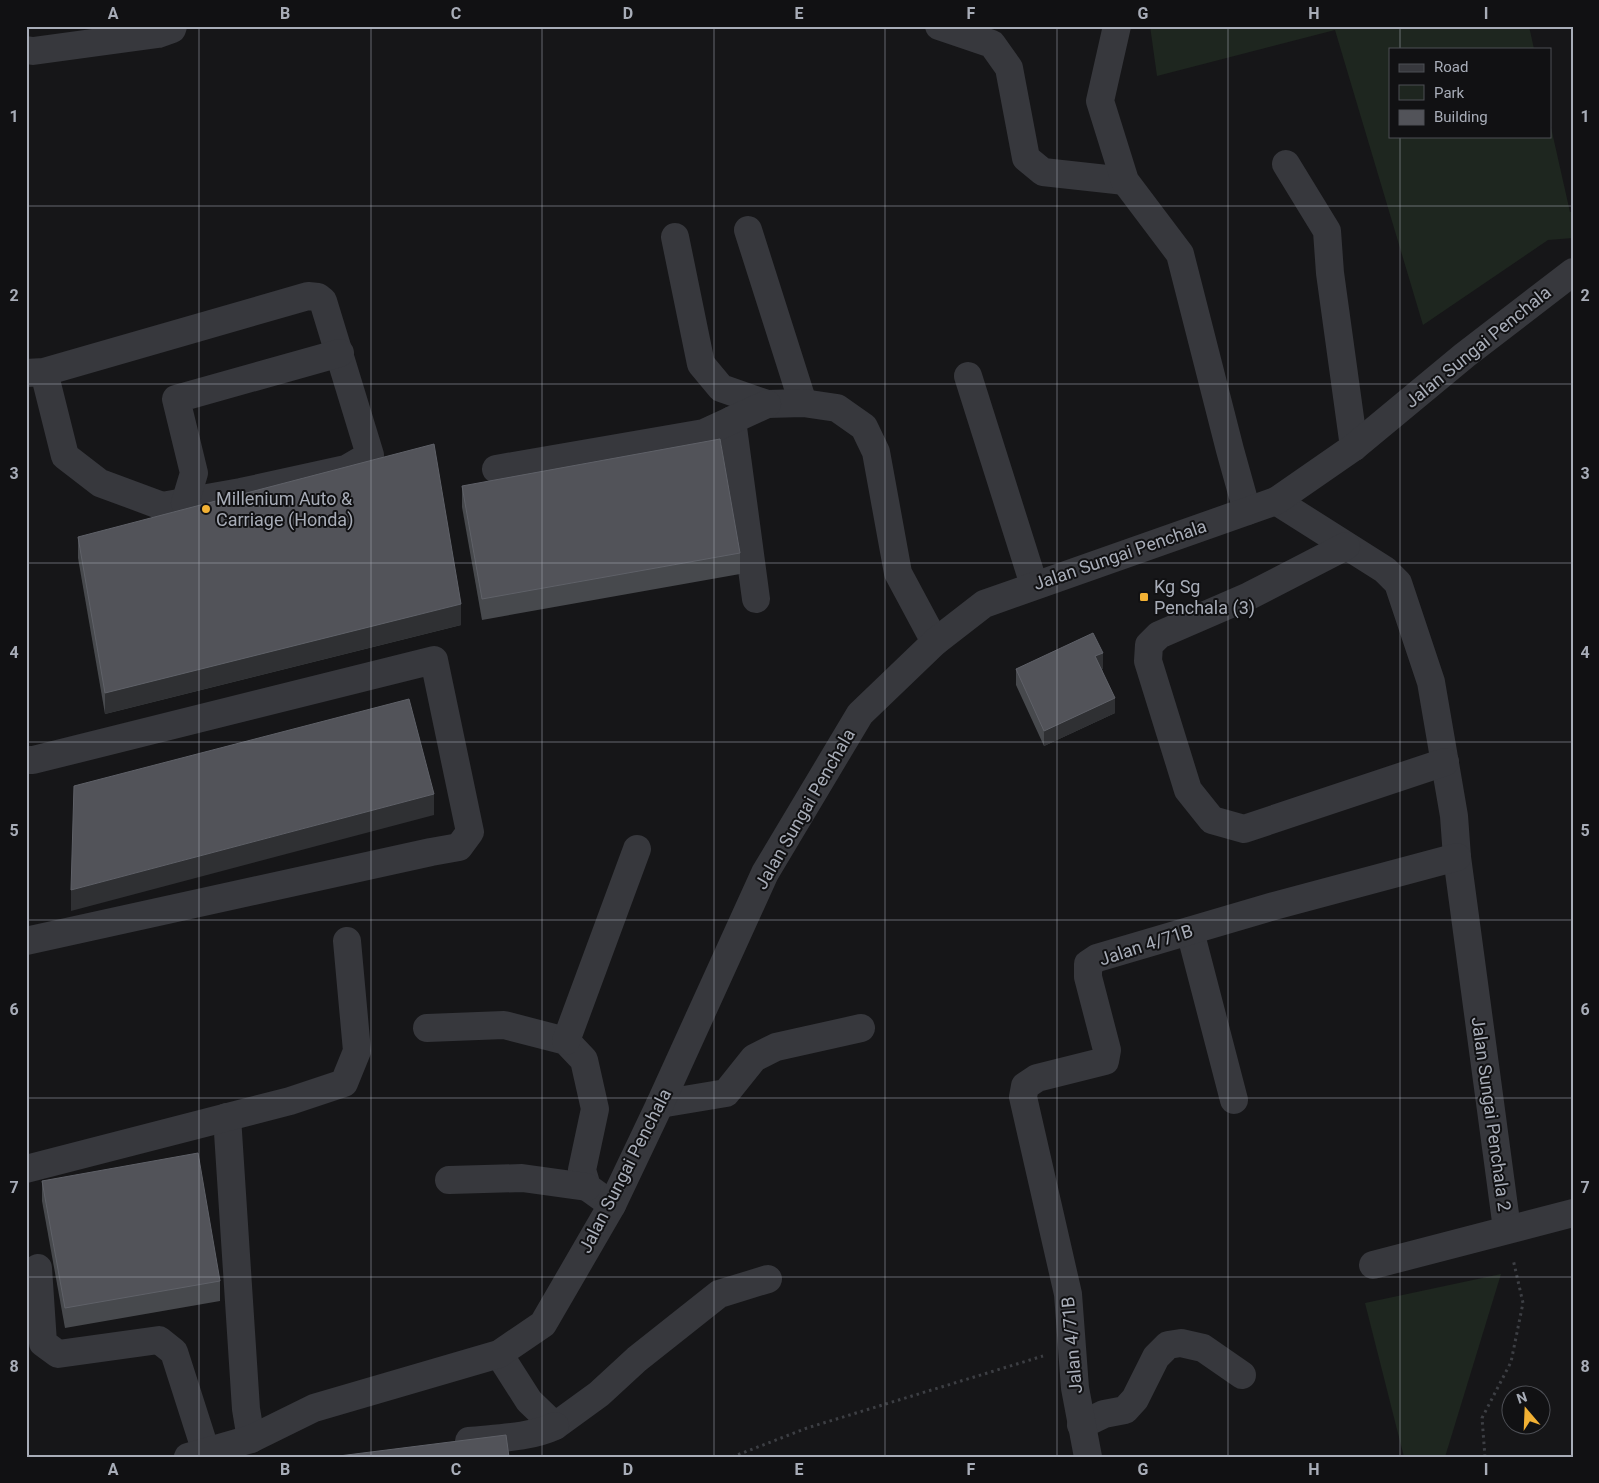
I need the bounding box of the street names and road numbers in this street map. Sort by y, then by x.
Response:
street label: Jalan Sungai Penchala [1401,281,1555,412]
street label: Jalan Sungai Penchala [1031,515,1209,594]
street label: Jalan Sungai Penchala [750,725,859,893]
street label: Jalan 4/71B [1096,920,1195,970]
street label: Jalan Sungai Penchala 2 [1467,1015,1516,1213]
street label: Jalan Sungai Penchala [574,1085,675,1256]
street label: Jalan 4/71B [1057,1296,1086,1394]

